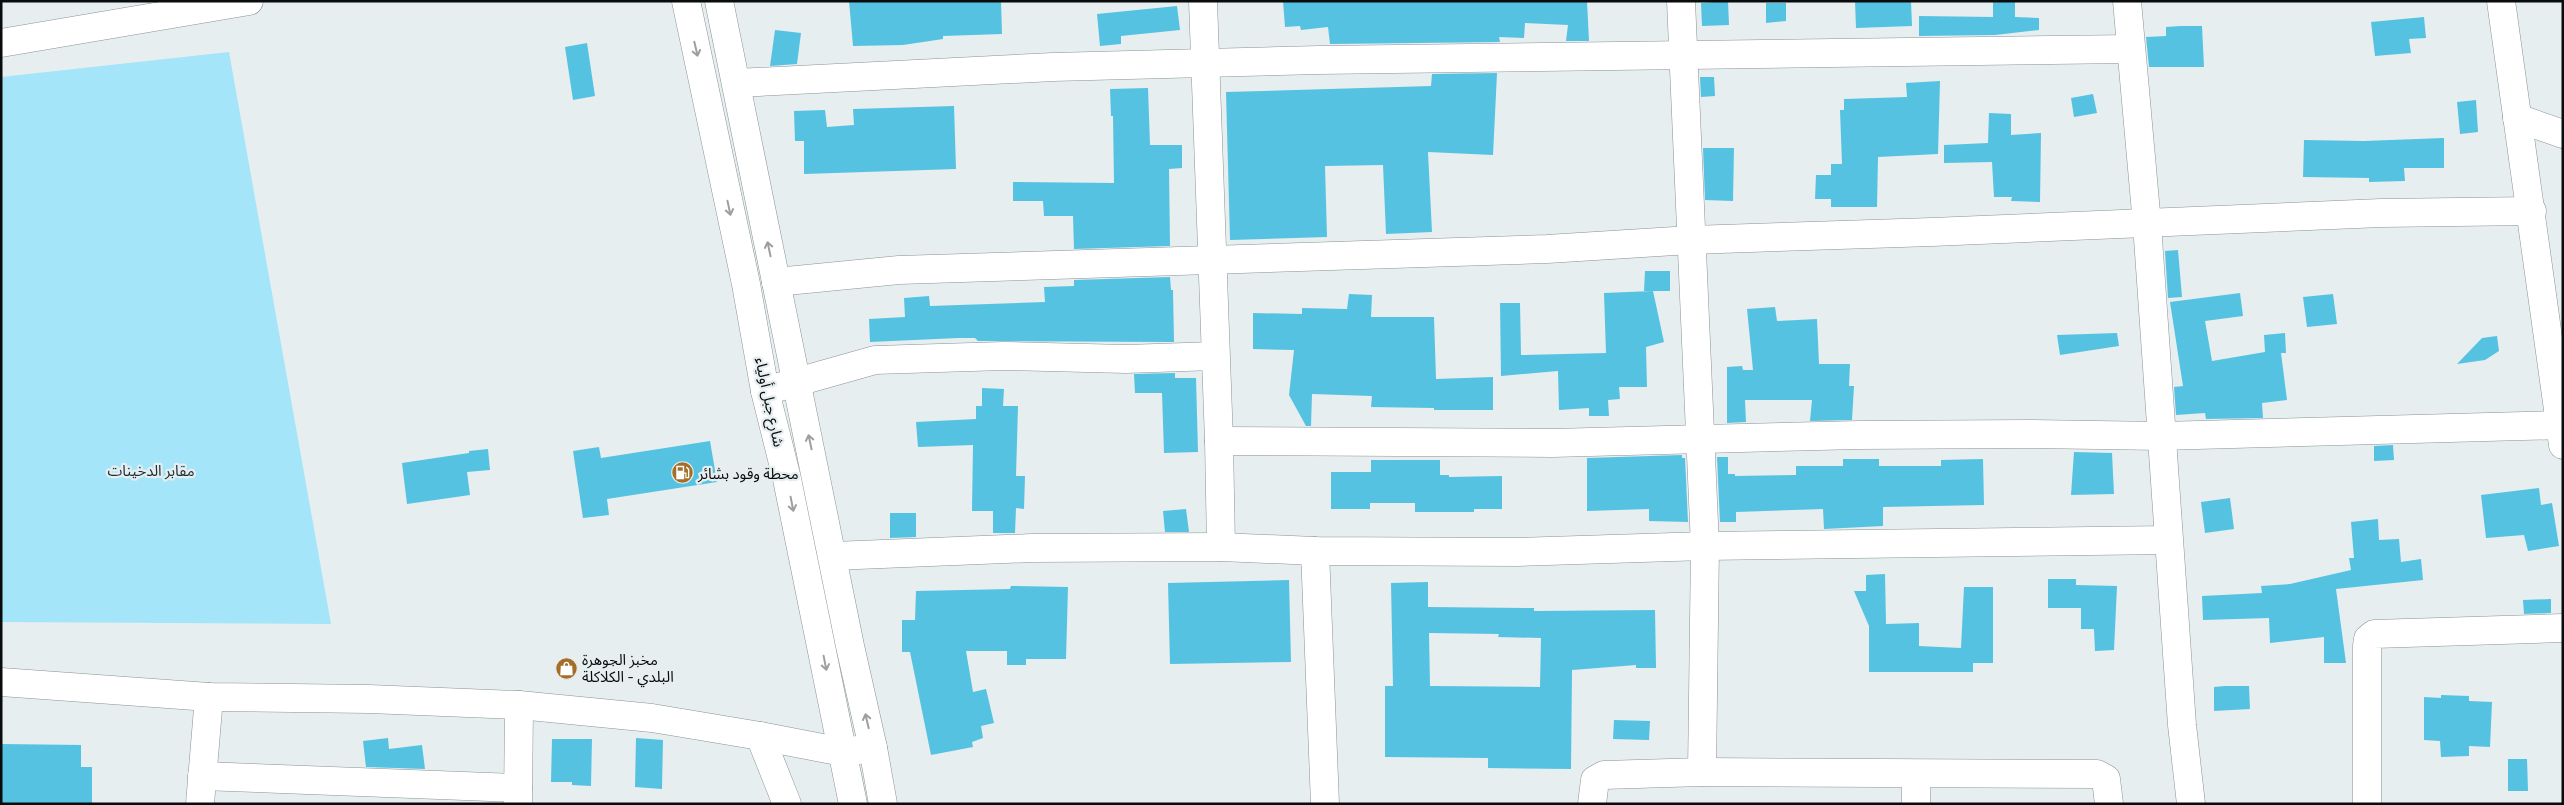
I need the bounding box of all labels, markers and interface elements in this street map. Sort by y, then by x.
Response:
one-way arrow [692,40,701,56]
one-way arrow [725,199,734,215]
one-way arrow [764,241,774,257]
street label: شارع جبل أولياء [748,355,791,449]
one-way arrow [805,435,814,451]
park label: مقابر الدخينات [107,459,195,482]
fuel station icon: محطة وقود بشائر [670,461,694,485]
place label: محطة وقود بشائر [697,462,799,485]
one-way arrow [788,495,797,511]
place label: مخبز الجوهرة البلدي - الكلاكلة [582,648,674,688]
one-way arrow [821,654,830,670]
shop icon: مخبز الجوهرة البلدي - الكلاكلة [554,656,578,680]
one-way arrow [862,714,871,730]

